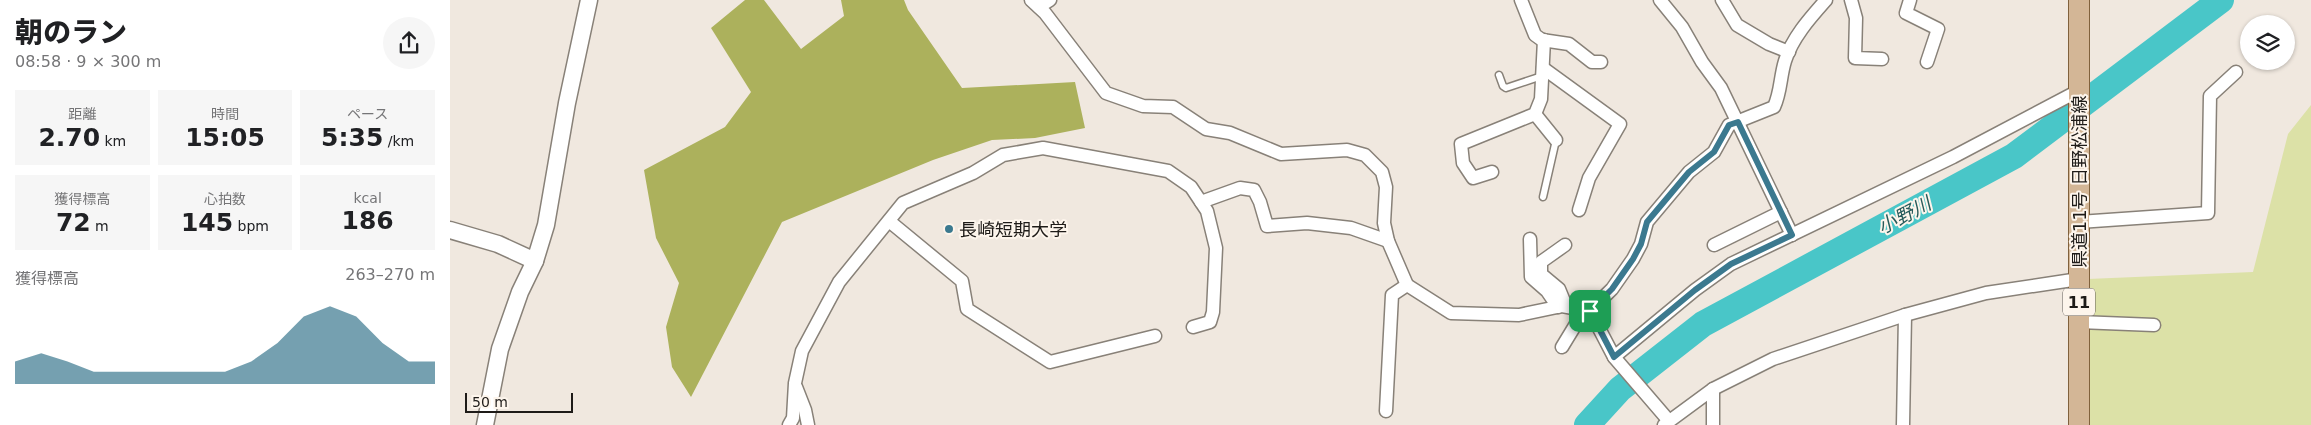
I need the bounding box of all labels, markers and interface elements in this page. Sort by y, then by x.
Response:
map controls [2240,15,2295,70]
button: layers [2240,15,2295,70]
text: 朝のラン [15,16,127,49]
button: share [383,17,435,69]
text: 08:58 · 9 × 300 m [15,52,161,71]
street label: 県道11号 日野松浦線 [2069,96,2090,268]
text: 距離 [68,106,96,122]
text: 時間 [211,106,239,122]
text: ペース [347,106,388,122]
text: 2.70 [38,123,100,152]
text: 15:05 [185,123,265,152]
text: 5:35 [321,123,383,152]
text: km [100,133,126,149]
text: /km [383,133,414,149]
text: kcal [354,190,382,206]
text: 獲得標高 [54,191,110,207]
text: 心拍数 [204,191,246,207]
water label: 小野川 [1874,191,1936,238]
text: 186 [342,206,394,235]
text: 72 [56,208,91,237]
text: 145 [181,208,233,237]
text: m [91,218,109,234]
text: bpm [233,218,269,234]
place label: 長崎短期大学 [959,219,1067,240]
marker: 長崎短期大学 [943,223,955,235]
text: 263–270 m [345,265,435,284]
text: 獲得標高 [15,269,79,288]
road number: 11 [2063,288,2095,316]
pin [1569,290,1611,332]
icon: arrive [1576,297,1604,325]
scale bar [465,390,572,413]
text: 50 m [472,394,508,410]

